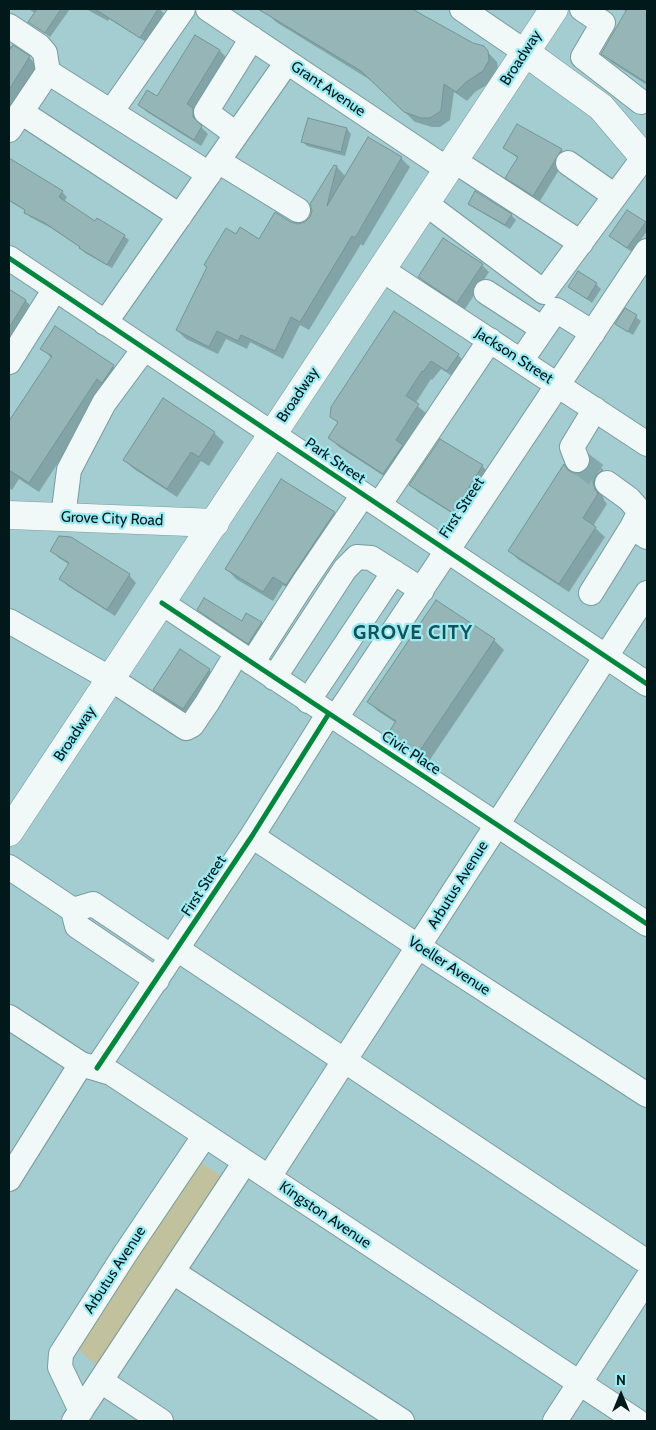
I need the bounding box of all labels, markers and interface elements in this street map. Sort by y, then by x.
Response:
street label: Broadway [496,27,546,89]
street label: Grant Avenue [287,57,369,121]
street label: Jackson Street [472,324,556,388]
street label: Broadway [273,364,323,426]
street label: Park Street [301,434,369,488]
street label: First Street [436,474,488,542]
street label: Grove City Road [61,508,163,530]
district label: GROVE CITY [352,621,474,645]
street label: Broadway [50,703,100,765]
street label: Civic Place [378,727,444,779]
street label: Arbutus Avenue [424,838,492,932]
street label: First Street [178,852,230,920]
street label: Voeller Avenue [404,933,494,999]
street label: Kingston Avenue [276,1178,374,1252]
street label: Arbutus Avenue [80,1223,150,1317]
north arrow [596,1370,646,1420]
text: N [616,1371,626,1389]

